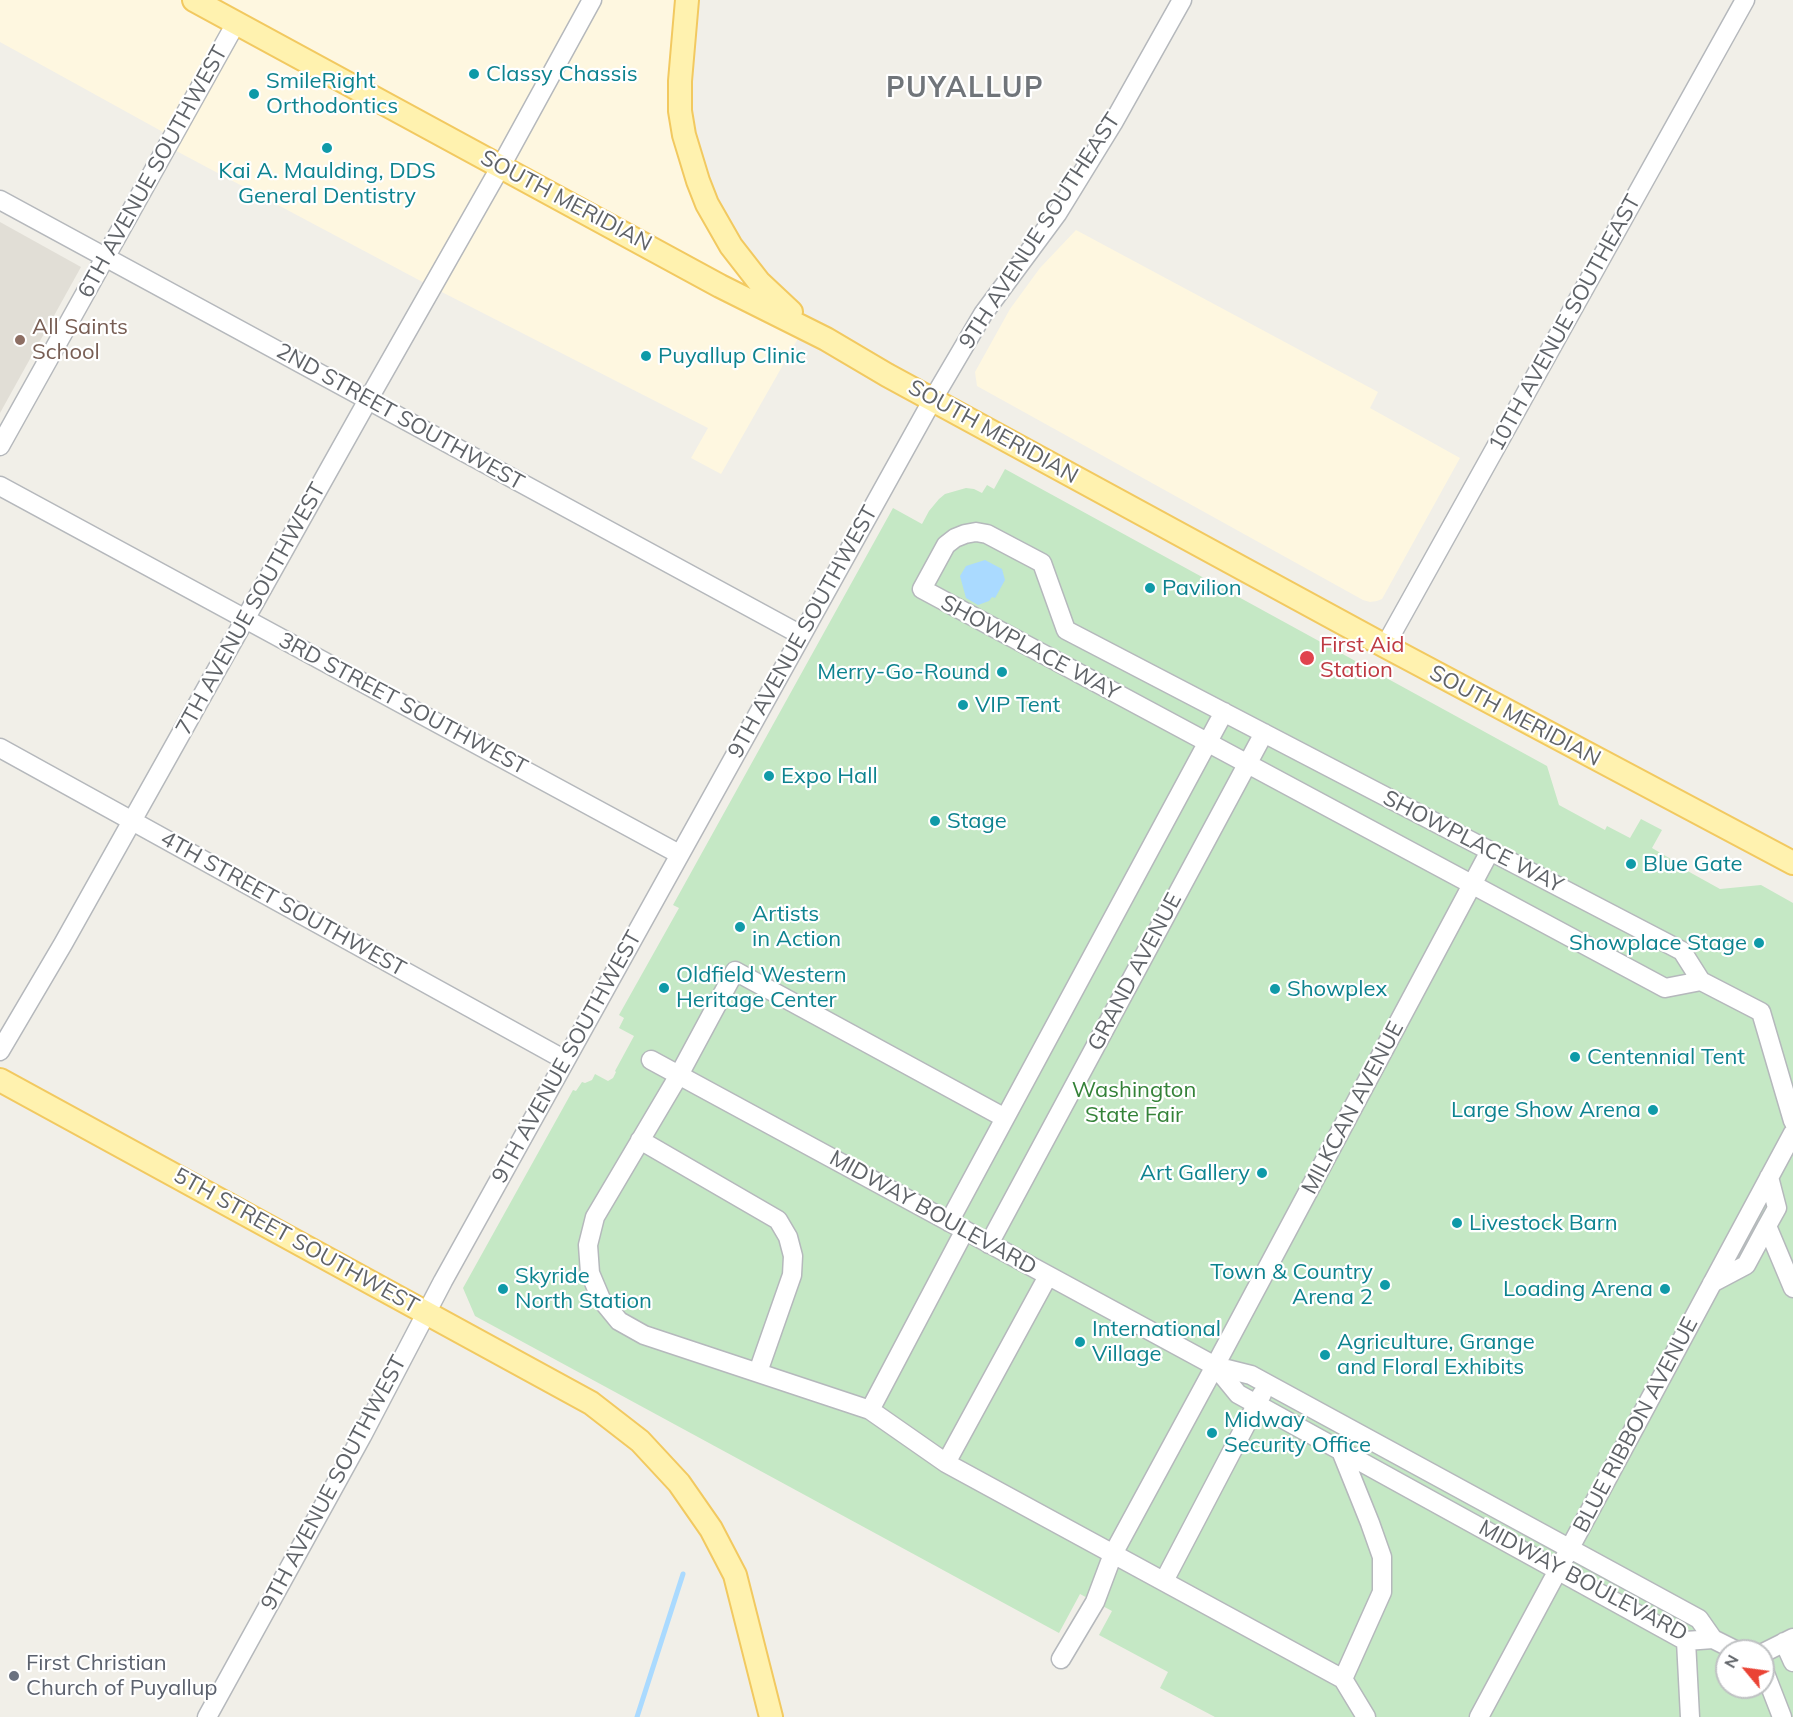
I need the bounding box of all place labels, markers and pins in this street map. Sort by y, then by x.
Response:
place label: Classy Chassis [486,61,638,87]
marker: Classy Chassis [467,67,481,81]
place label: SmileRight Orthodontics [266,68,398,119]
marker: SmileRight Orthodontics [247,87,261,101]
marker: Kai A. Maulding, DDS General Dentistry [320,141,334,155]
place label: Kai A. Maulding, DDS General Dentistry [218,158,436,210]
place label: All Saints School [32,314,128,366]
marker: All Saints School [13,333,27,347]
place label: Puyallup Clinic [658,343,806,369]
marker: Puyallup Clinic [639,349,653,363]
place label: Pavilion [1162,575,1242,601]
marker: Pavilion [1143,581,1157,595]
place label: First Aid Station [1320,632,1404,684]
marker: First Aid Station [1298,649,1316,667]
place label: Merry-Go-Round [817,659,990,685]
marker: Merry-Go-Round [995,665,1009,679]
place label: VIP Tent [975,692,1060,718]
marker: VIP Tent [956,698,970,712]
place label: Expo Hall [781,763,878,789]
marker: Expo Hall [762,769,776,783]
place label: Stage [947,808,1007,834]
marker: Stage [928,814,942,828]
place label: Blue Gate [1643,851,1742,877]
marker: Blue Gate [1624,857,1638,871]
place label: Artists in Action [752,901,841,952]
marker: Artists in Action [733,920,747,934]
place label: Showplace Stage [1569,930,1747,956]
marker: Showplace Stage [1752,936,1766,950]
place label: Oldfield Western Heritage Center [676,962,847,1014]
place label: Showplex [1287,976,1387,1002]
marker: Oldfield Western Heritage Center [657,981,671,995]
marker: Showplex [1268,982,1282,996]
place label: Centennial Tent [1587,1044,1745,1070]
marker: Centennial Tent [1568,1050,1582,1064]
place label: Large Show Arena [1451,1097,1641,1123]
marker: Large Show Arena [1646,1103,1660,1117]
place label: Art Gallery [1140,1160,1250,1186]
marker: Art Gallery [1255,1166,1269,1180]
place label: Livestock Barn [1469,1210,1618,1236]
marker: Livestock Barn [1450,1216,1464,1230]
place label: Town & Country Arena 2 [1210,1259,1373,1310]
place label: Skyride North Station [515,1263,652,1314]
place label: Loading Arena [1503,1276,1653,1302]
marker: Town & Country Arena 2 [1378,1278,1392,1292]
marker: Skyride North Station [496,1282,510,1296]
marker: Loading Arena [1658,1282,1672,1296]
place label: International Village [1092,1316,1221,1368]
place label: Agriculture, Grange and Floral Exhibits [1337,1329,1535,1380]
marker: International Village [1073,1335,1087,1349]
marker: Agriculture, Grange and Floral Exhibits [1318,1348,1332,1362]
place label: Midway Security Office [1224,1407,1371,1458]
marker: Midway Security Office [1205,1426,1219,1440]
place label: First Christian Church of Puyallup [26,1650,218,1702]
marker: First Christian Church of Puyallup [7,1669,21,1683]

